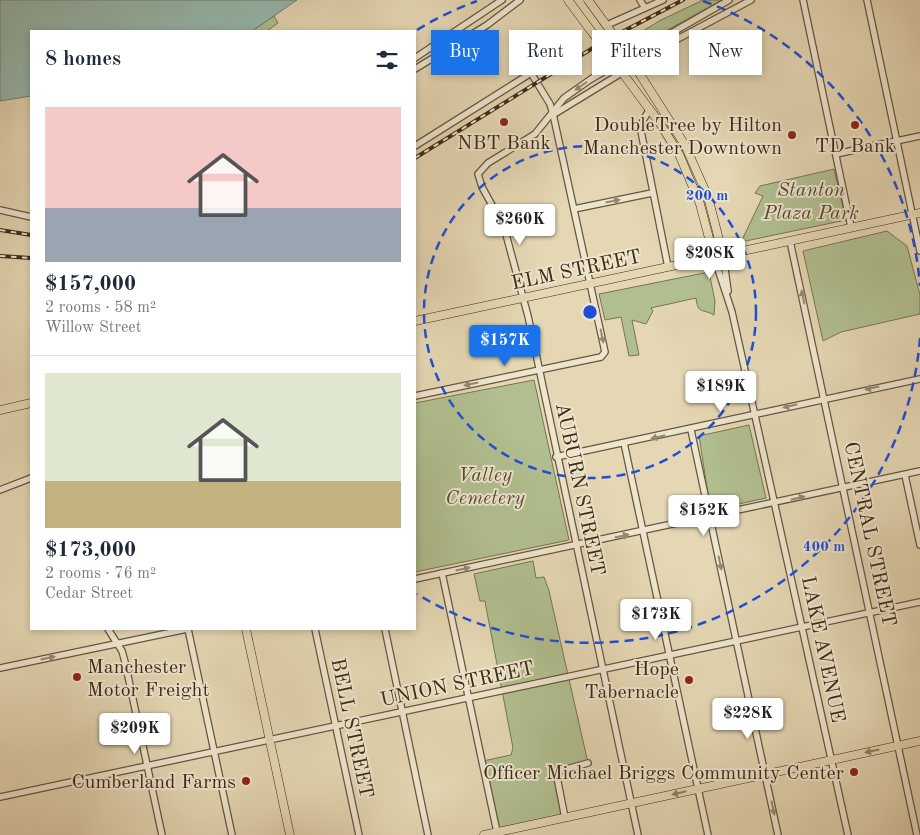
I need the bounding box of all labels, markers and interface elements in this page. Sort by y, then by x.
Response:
chip: Buy [431,30,499,75]
chip: Rent [509,30,582,75]
chip: Filters [592,30,679,75]
chip: New [689,30,762,75]
icon: filters [373,46,401,74]
text: 8 homes [45,49,121,70]
one-way arrow [574,81,588,91]
marker: NBT Bank [498,116,510,128]
place label: DoubleTree by Hilton Manchester Downtown [583,116,782,159]
marker: TD Bank [849,119,861,131]
marker: DoubleTree by Hilton Manchester Downtown [786,129,798,141]
place label: NBT Bank [457,134,551,154]
place label: TD Bank [815,137,895,157]
icon: home [178,140,268,230]
park label: Stanton Plaza Park [762,181,859,224]
text: 200 m [686,189,728,204]
one-way arrow [605,197,621,205]
pin: $260K [485,204,555,246]
text: $260K [495,212,545,228]
pin: $208K [675,238,745,280]
text: $208K [685,246,735,262]
street label: ELM STREET [510,247,643,295]
text: $157,000 [45,274,136,295]
one-way arrow [799,289,807,305]
text: 2 rooms · 58 m² [45,300,156,316]
centre of rings [581,303,599,321]
text: Willow Street [45,320,141,336]
pin: $157K [470,324,540,367]
one-way arrow [598,329,606,345]
text: $157K [480,333,530,349]
pin: $189K [686,370,756,413]
text: $189K [696,379,746,395]
one-way arrow [464,380,479,388]
one-way arrow [864,385,880,393]
street label: AUBURN STREET [551,401,607,578]
one-way arrow [782,402,797,410]
icon: home [178,405,268,495]
one-way arrow [650,433,665,441]
street label: CENTRAL STREET [840,440,898,629]
park label: Valley Cemetery [445,466,525,509]
pin: $152K [669,494,739,537]
one-way arrow [790,494,805,502]
text: $152K [679,503,729,519]
one-way arrow [614,532,629,540]
text: $173,000 [45,540,136,561]
text: 400 m [803,540,845,555]
one-way arrow [716,555,724,571]
one-way arrow [455,565,470,573]
text: 2 rooms · 76 m² [45,566,156,582]
street label: LAKE AVENUE [797,574,847,724]
text: Cedar Street [45,586,133,602]
pin: $173K [621,598,691,641]
text: $173K [631,607,681,623]
one-way arrow [40,654,55,662]
street label: BELL STREET [326,656,376,800]
place label: Manchester Motor Freight [87,658,209,701]
street label: UNION STREET [379,659,536,711]
place label: Hope Tabernacle [584,660,679,703]
marker: Manchester Motor Freight [71,671,83,683]
marker: Hope Tabernacle [683,674,695,686]
pin: $228K [713,698,783,740]
text: $228K [723,706,773,722]
pin: $209K [100,712,170,755]
text: $209K [110,721,160,737]
one-way arrow [865,747,880,755]
place label: Officer Michael Briggs Community Center [483,764,844,784]
marker: Officer Michael Briggs Community Center [848,766,860,778]
place label: Cumberland Farms [71,773,236,793]
marker: Cumberland Farms [240,775,252,787]
one-way arrow [672,789,687,797]
one-way arrow [769,800,777,816]

